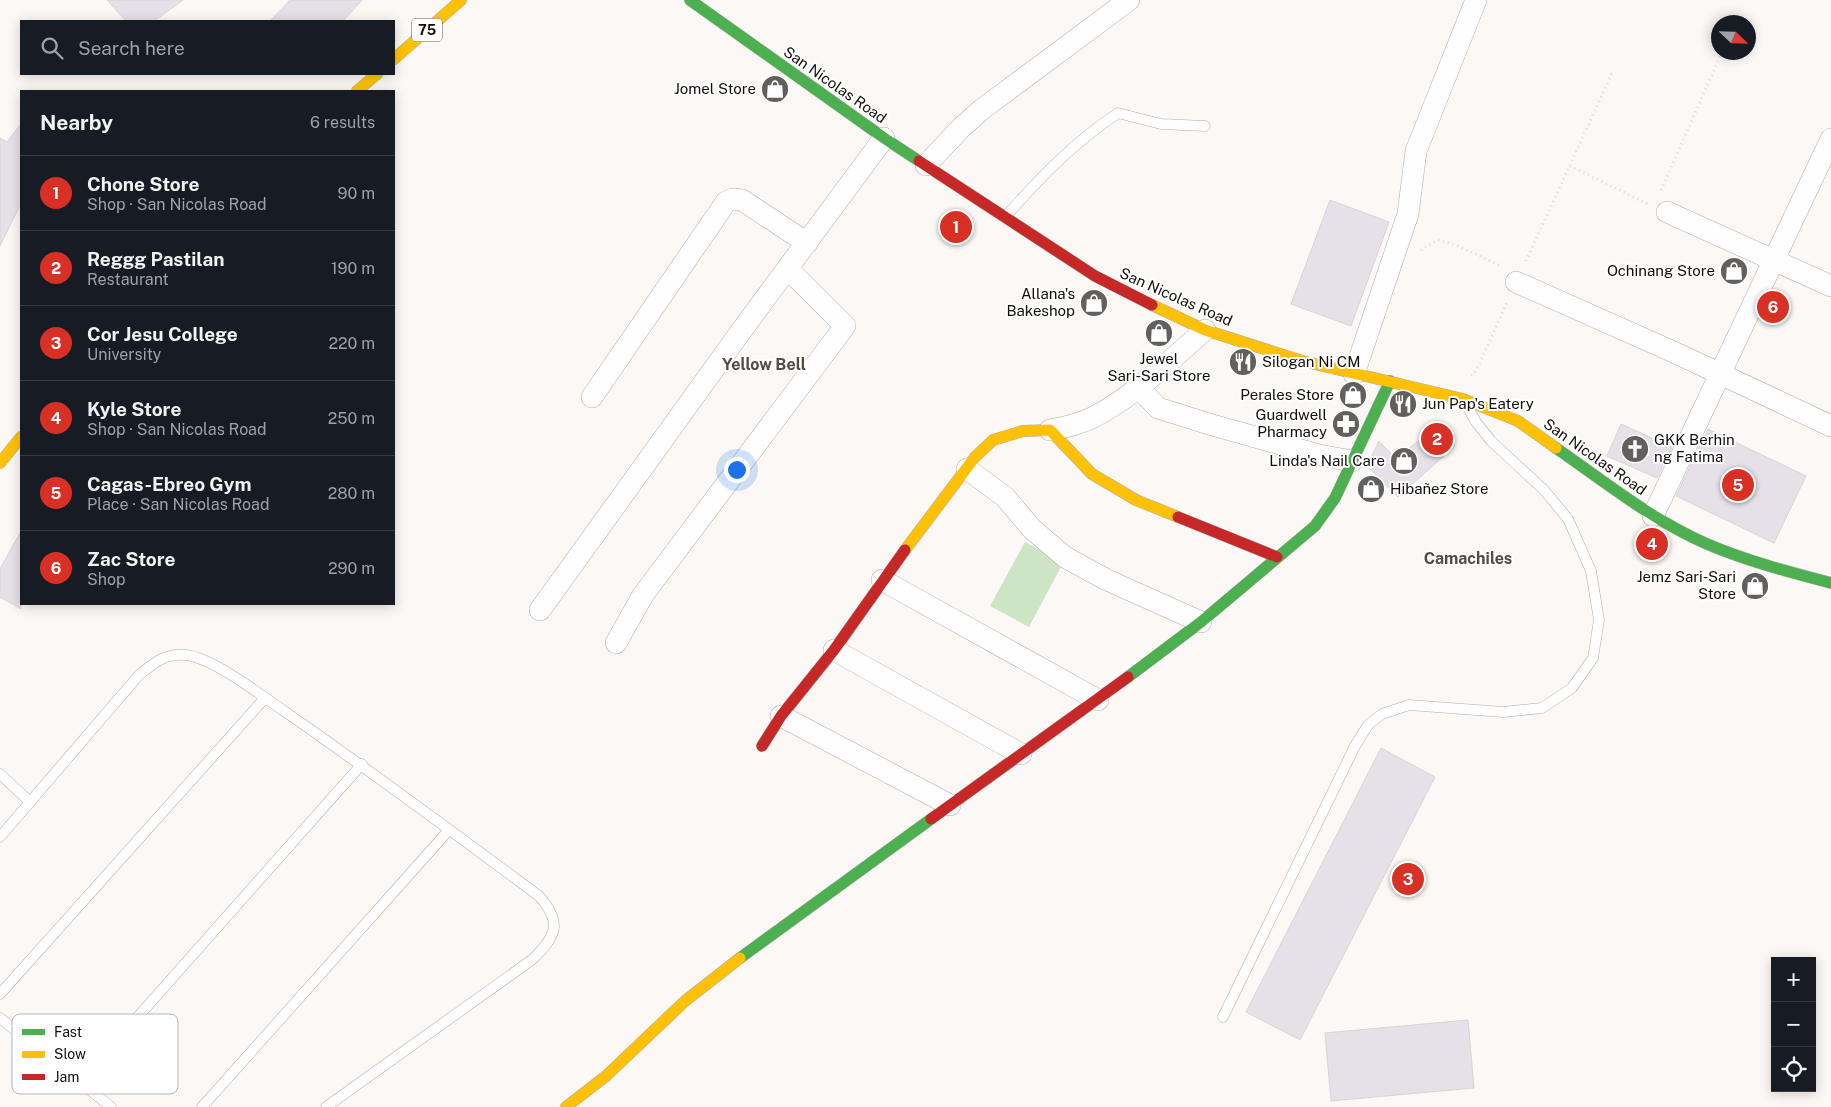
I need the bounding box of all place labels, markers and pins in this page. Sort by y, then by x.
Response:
shop icon: Jomel Store [760,74,790,104]
place label: Jomel Store [674,80,756,97]
pin: 1 [940,208,972,246]
shop icon: Ochinang Store [1719,256,1749,286]
place label: Ochinang Store [1607,262,1715,279]
place label: Allana's Bakeshop [1006,285,1075,319]
shop icon: Allana's Bakeshop [1079,288,1109,318]
pin: 6 [1757,288,1789,326]
shop icon: Jewel Sari-Sari Store [1144,318,1174,348]
restaurant icon: Silogan Ni CM [1228,347,1258,377]
place label: Jewel Sari-Sari Store [1108,350,1210,384]
place label: Silogan Ni CM [1262,353,1360,370]
shop icon: Perales Store [1338,380,1368,410]
place label: Perales Store [1240,386,1334,403]
restaurant icon: Jun Pap's Eatery [1388,389,1418,419]
place label: Jun Pap's Eatery [1422,395,1534,412]
place label: Guardwell Pharmacy [1255,406,1327,440]
pharmacy icon: Guardwell Pharmacy [1331,409,1361,439]
pin: 2 [1421,420,1453,458]
place label: GKK Berhin ng Fatima [1654,431,1735,465]
church icon: GKK Berhin ng Fatima [1620,434,1650,464]
shop icon: Linda's Nail Care [1389,446,1419,476]
place label: Linda's Nail Care [1269,452,1385,469]
pin: 5 [1722,466,1754,504]
shop icon: Hibañez Store [1356,474,1386,504]
place label: Hibañez Store [1390,480,1488,497]
pin: 4 [1636,525,1668,563]
place label: Jemz Sari-Sari Store [1637,568,1736,602]
shop icon: Jemz Sari-Sari Store [1740,571,1770,601]
pin: 3 [1392,860,1424,898]

